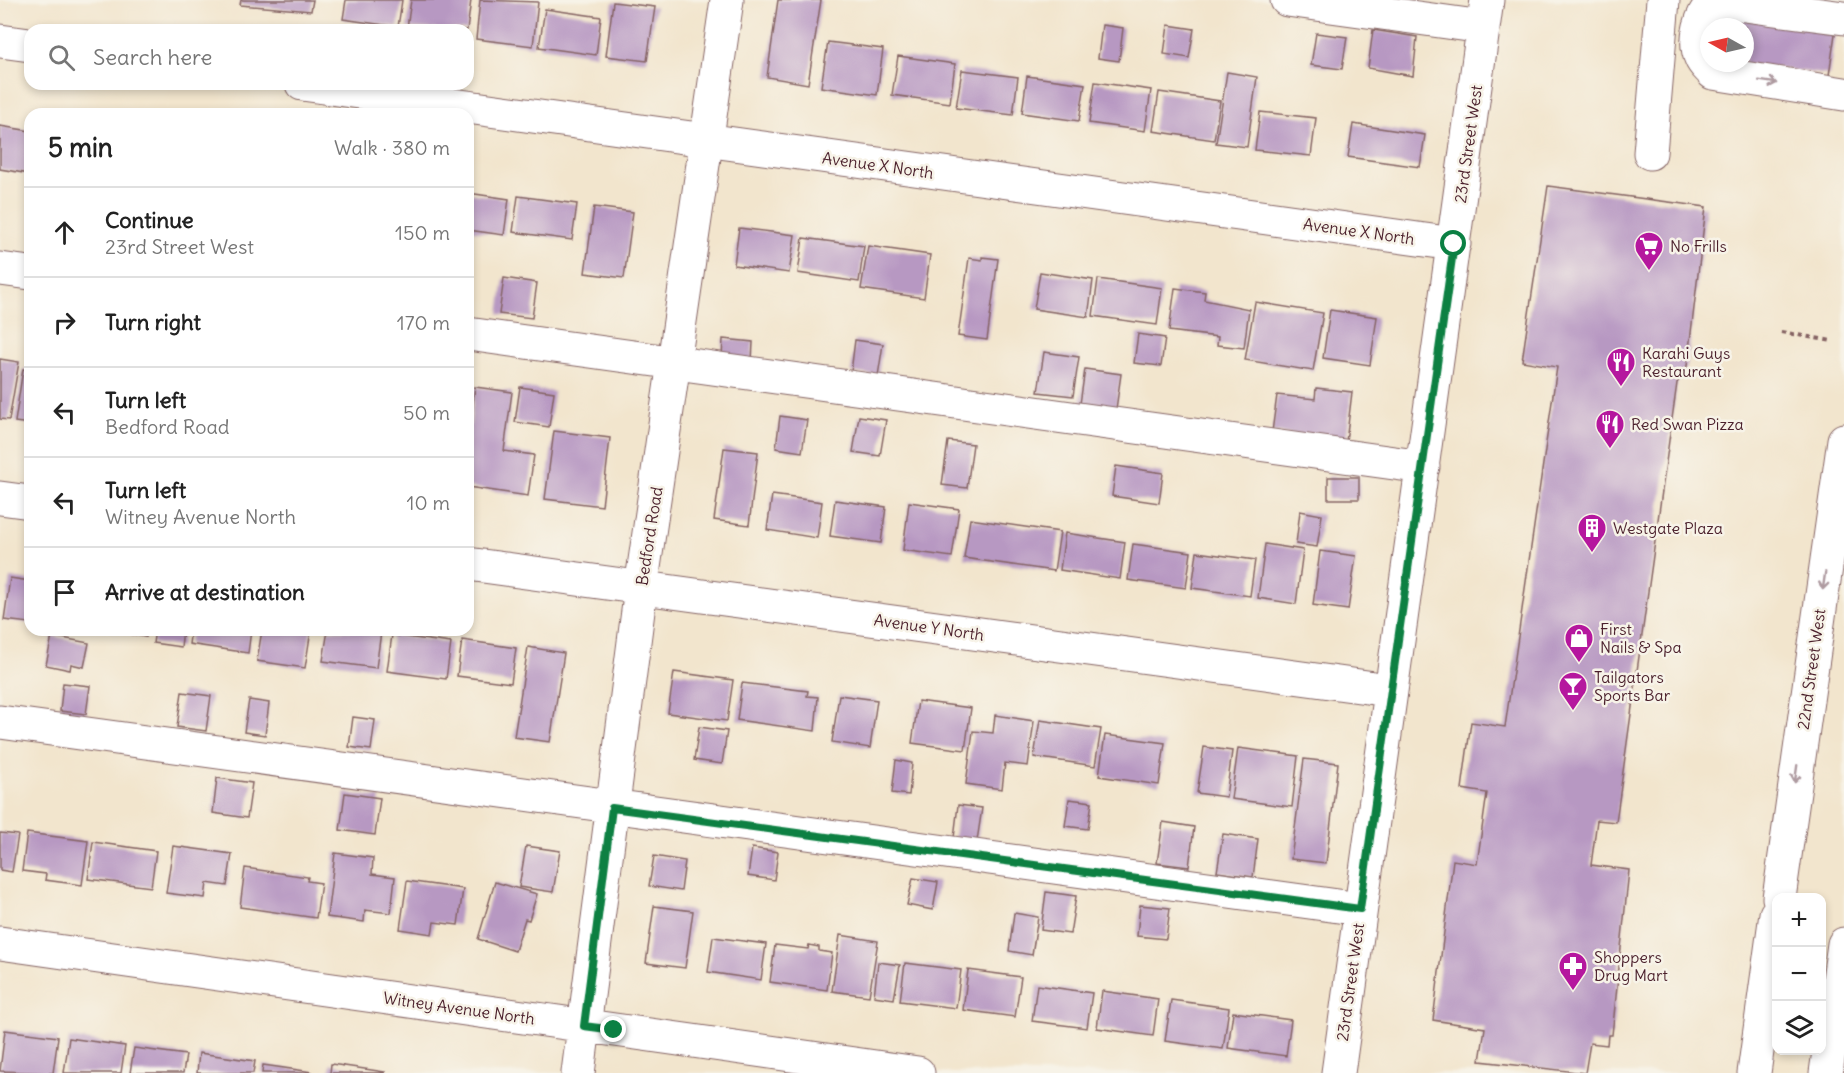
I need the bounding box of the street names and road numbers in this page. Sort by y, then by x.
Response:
street label: 23rd Street West [1450,83,1486,204]
street label: Avenue X North [821,147,935,183]
street label: Avenue X North [1302,213,1416,249]
street label: Bedford Road [631,485,667,587]
street label: 22nd Street West [1793,607,1829,731]
street label: Avenue Y North [873,609,985,645]
street label: 23rd Street West [1332,921,1368,1042]
street label: Witney Avenue North [382,987,536,1029]

